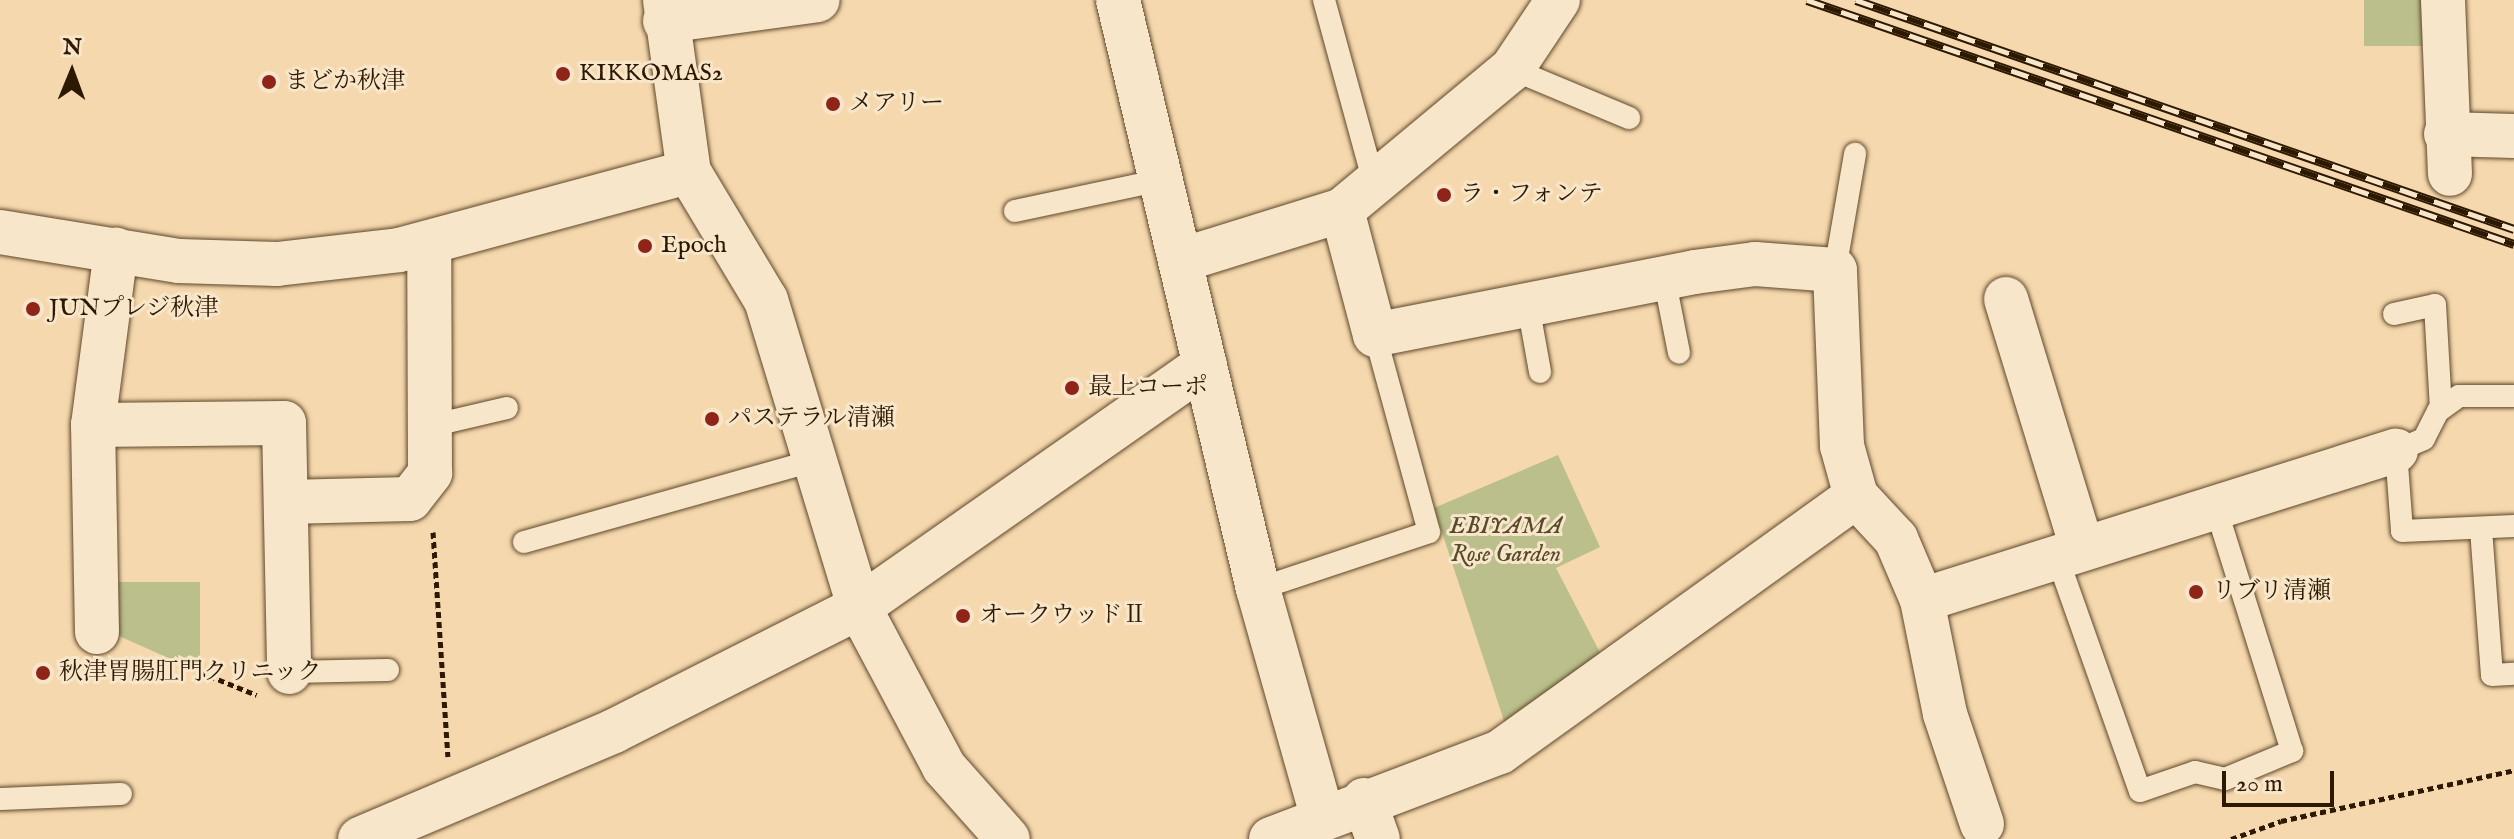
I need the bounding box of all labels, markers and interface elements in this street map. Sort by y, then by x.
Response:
north arrow [32,32,112,112]
text: N [63,34,82,62]
place label: KIKKOMAS2 [579,60,723,88]
marker: KIKKOMAS2 [554,65,572,83]
place label: まどか秋津 [285,68,405,96]
marker: まどか秋津 [260,73,278,91]
place label: メアリー [849,90,945,118]
marker: メアリー [824,95,842,113]
place label: ラ・フォンテ [1460,181,1604,209]
marker: ラ・フォンテ [1435,186,1453,204]
place label: Epoch [661,232,727,260]
marker: Epoch [636,237,654,255]
place label: JUNプレジ秋津 [49,295,220,323]
marker: JUNプレジ秋津 [24,300,42,318]
place label: 最上コーポ [1088,374,1208,402]
marker: 最上コーポ [1063,379,1081,397]
place label: パステラル清瀬 [728,405,896,433]
marker: パステラル清瀬 [703,410,721,428]
park label: EBIYAMA Rose Garden [1449,513,1563,569]
place label: リブリ清瀬 [2212,578,2332,606]
marker: リブリ清瀬 [2187,583,2205,601]
place label: オークウッドⅡ [979,602,1147,630]
marker: オークウッドⅡ [954,607,972,625]
place label: 秋津胃腸肛門クリニック [59,659,323,687]
marker: 秋津胃腸肛門クリニック [34,664,52,682]
scale bar [2226,755,2338,805]
text: 20 m [2236,769,2283,800]

